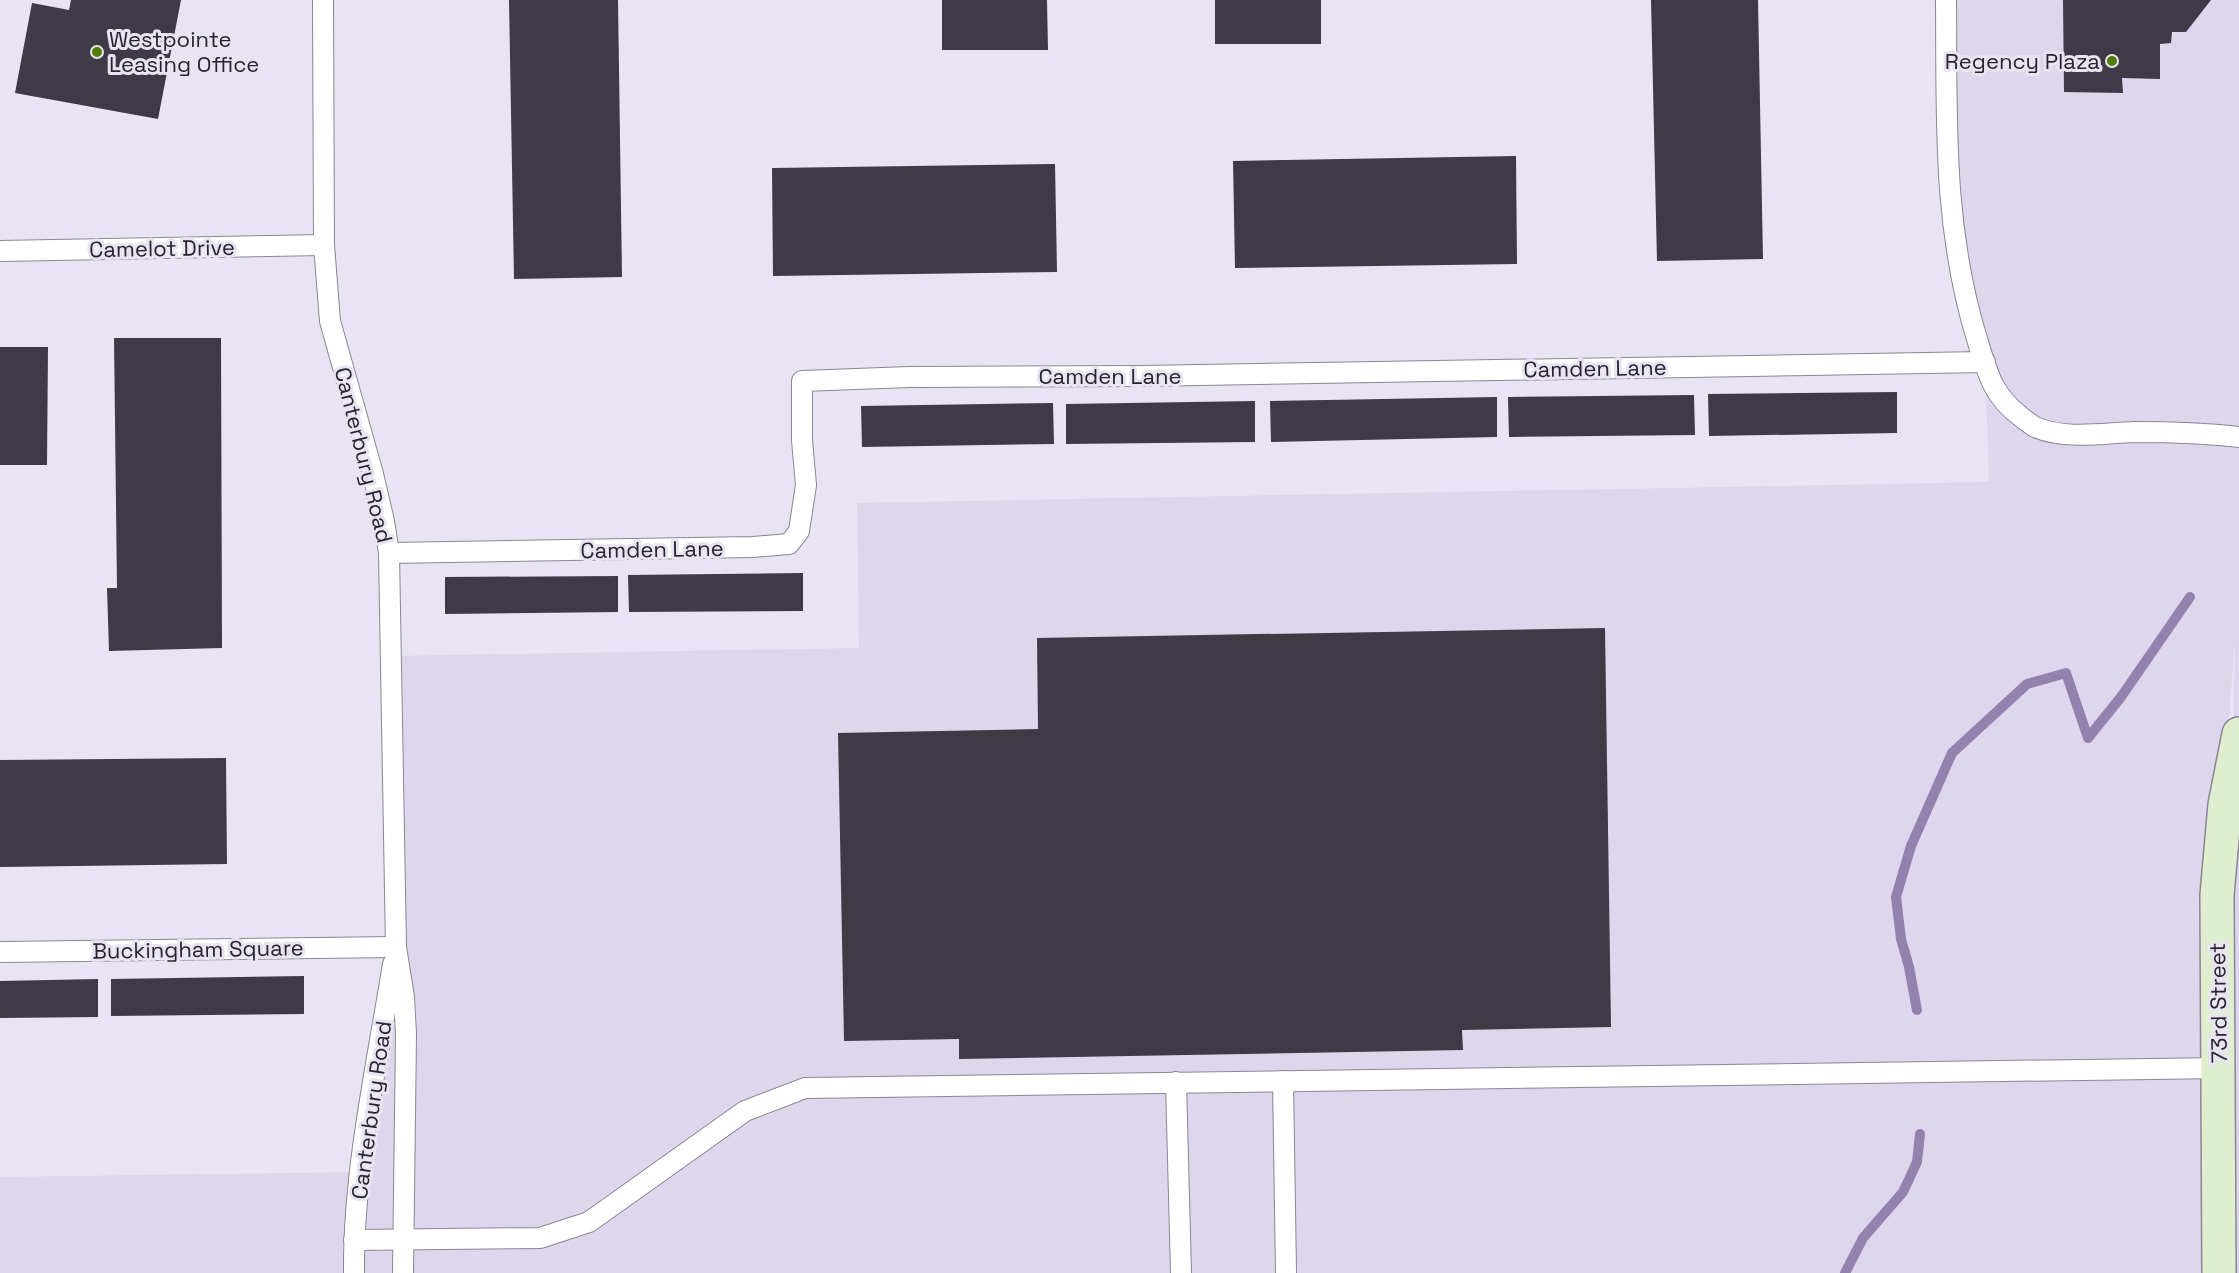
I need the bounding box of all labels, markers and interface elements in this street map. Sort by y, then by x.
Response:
place label: Westpointe Leasing Office [109,25,259,78]
marker: Westpointe Leasing Office [90,45,104,59]
place label: Regency Plaza [1945,47,2100,75]
marker: Regency Plaza [2105,54,2119,68]
street label: Camelot Drive [89,233,235,263]
street label: Camden Lane [1523,353,1667,383]
street label: Camden Lane [1038,362,1182,390]
street label: Canterbury Road [329,364,399,546]
street label: Camden Lane [580,534,724,564]
street label: Buckingham Square [92,933,304,965]
street label: 73rd Street [2203,942,2233,1064]
street label: Canterbury Road [345,1019,397,1201]

